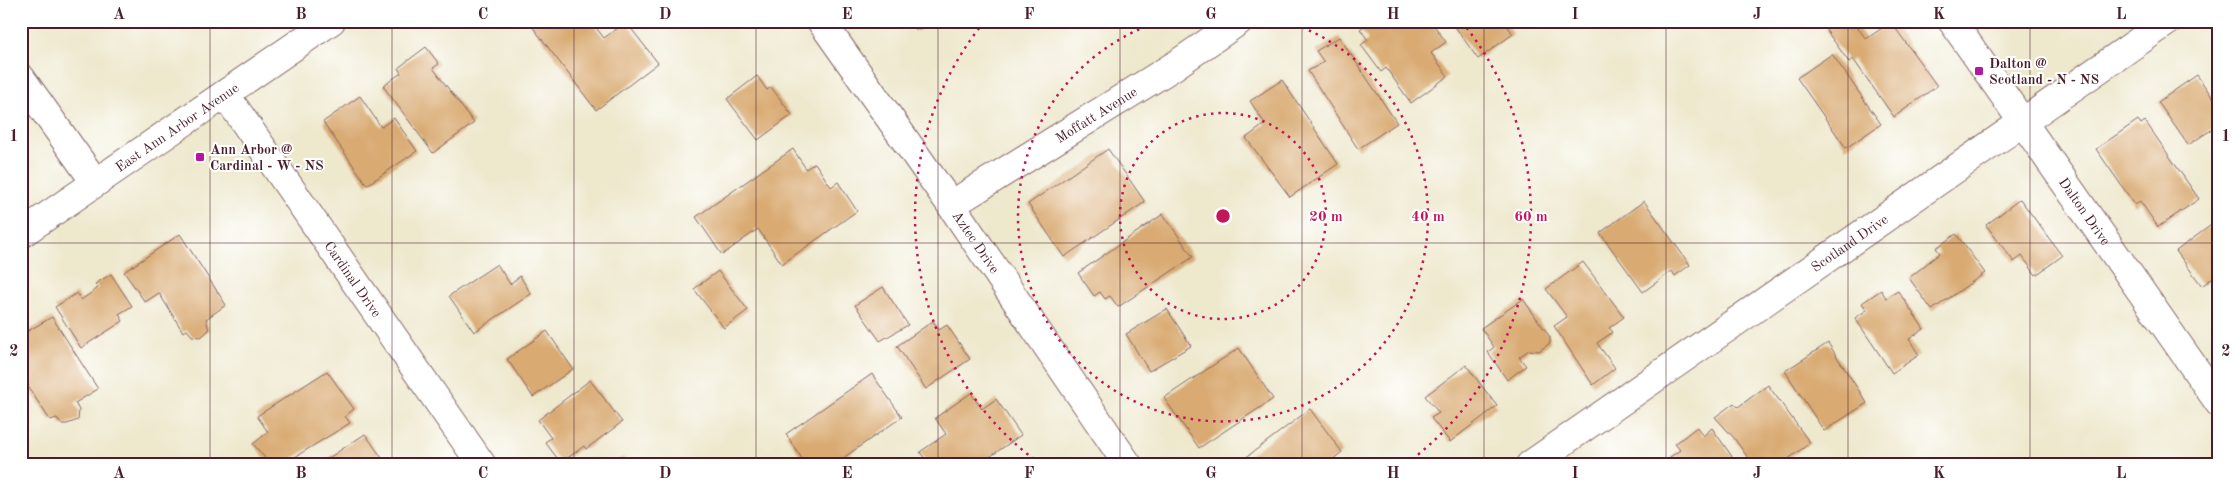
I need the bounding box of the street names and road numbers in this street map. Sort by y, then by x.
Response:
street label: East Ann Arbor Avenue [113,81,241,175]
street label: Moffatt Avenue [1053,85,1140,146]
street label: Dalton Drive [2056,175,2112,248]
street label: Aztec Drive [949,209,1001,276]
street label: Scotland Drive [1809,212,1891,275]
street label: Cardinal Drive [321,239,383,320]

